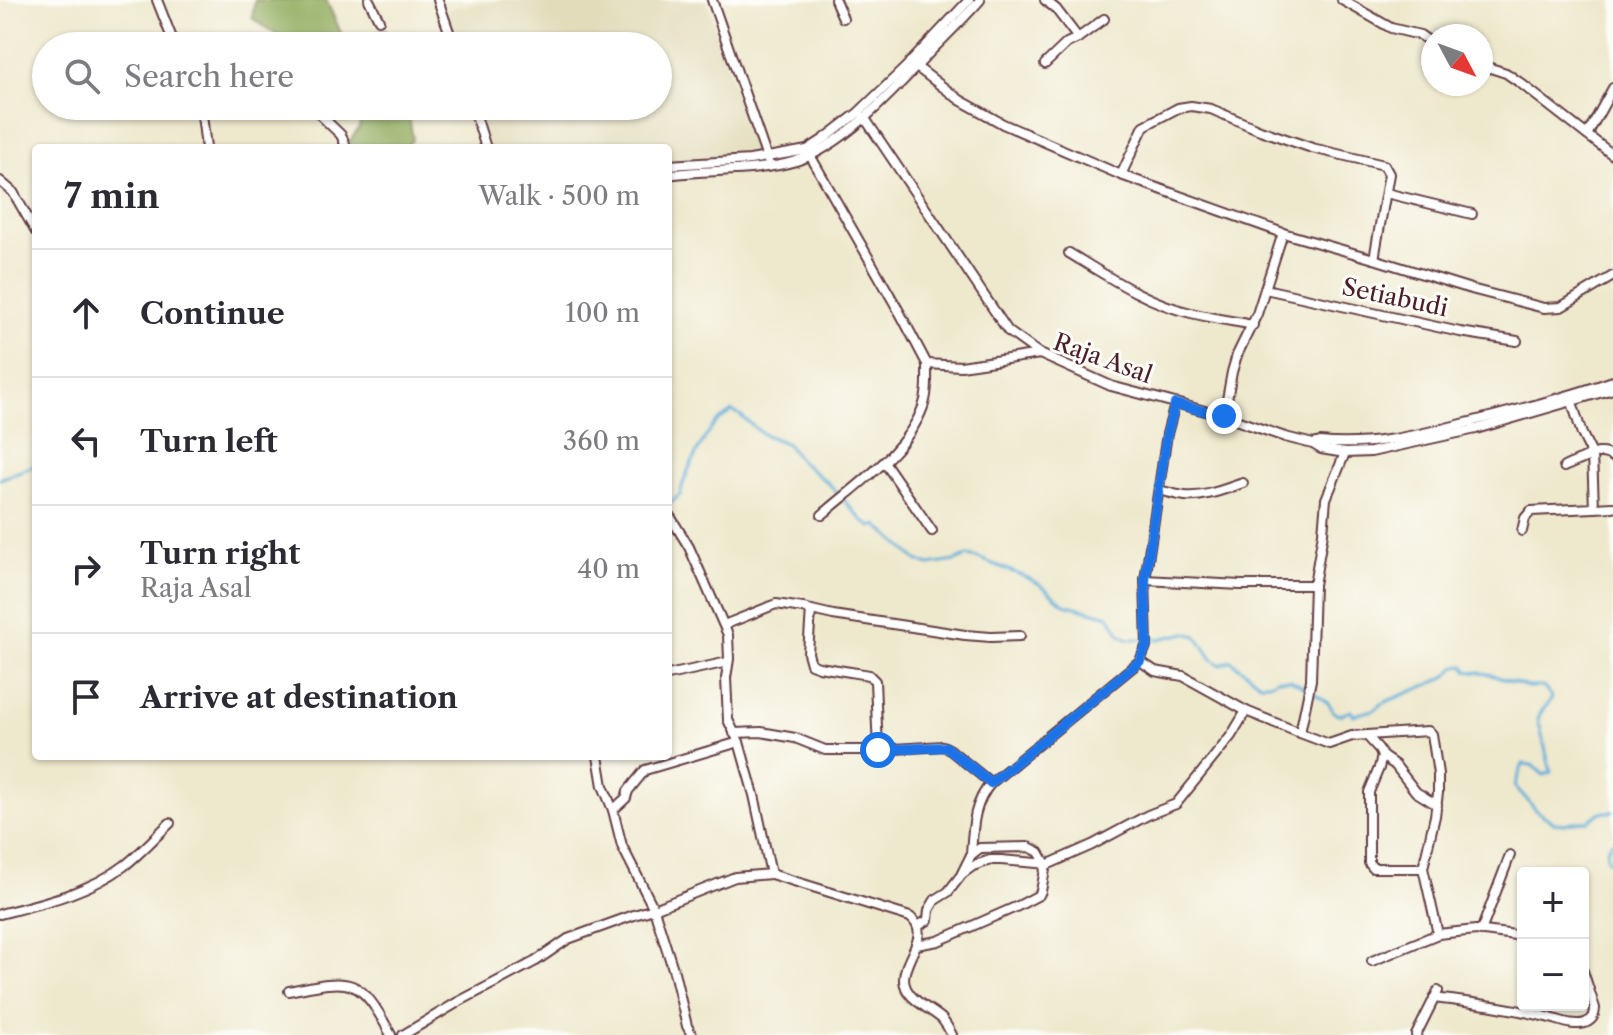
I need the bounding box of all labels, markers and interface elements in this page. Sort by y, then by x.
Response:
north arrow [1421,24,1493,96]
search box [32,32,672,120]
icon: search [60,54,104,98]
text: Search here [124,58,294,95]
text: 7 min [64,175,160,217]
text: Walk · 500 m [479,180,640,212]
street label: Setiabudi [1339,272,1451,322]
icon: ahead [64,291,108,335]
text: Continue [140,295,285,332]
text: 100 m [565,297,640,329]
street label: Raja Asal [1050,327,1156,389]
route end [1206,398,1242,434]
icon: left [64,419,108,463]
text: Turn left [140,423,277,460]
text: 360 m [563,425,640,457]
text: Turn right [140,535,300,572]
icon: right [64,547,108,591]
text: 40 m [577,553,640,585]
text: Raja Asal [140,572,251,604]
icon: arrive [64,675,108,719]
text: Arrive at destination [140,679,458,716]
route start [860,732,896,768]
map controls [1517,867,1589,1011]
button: + [1517,867,1589,939]
button: − [1517,939,1589,1011]

